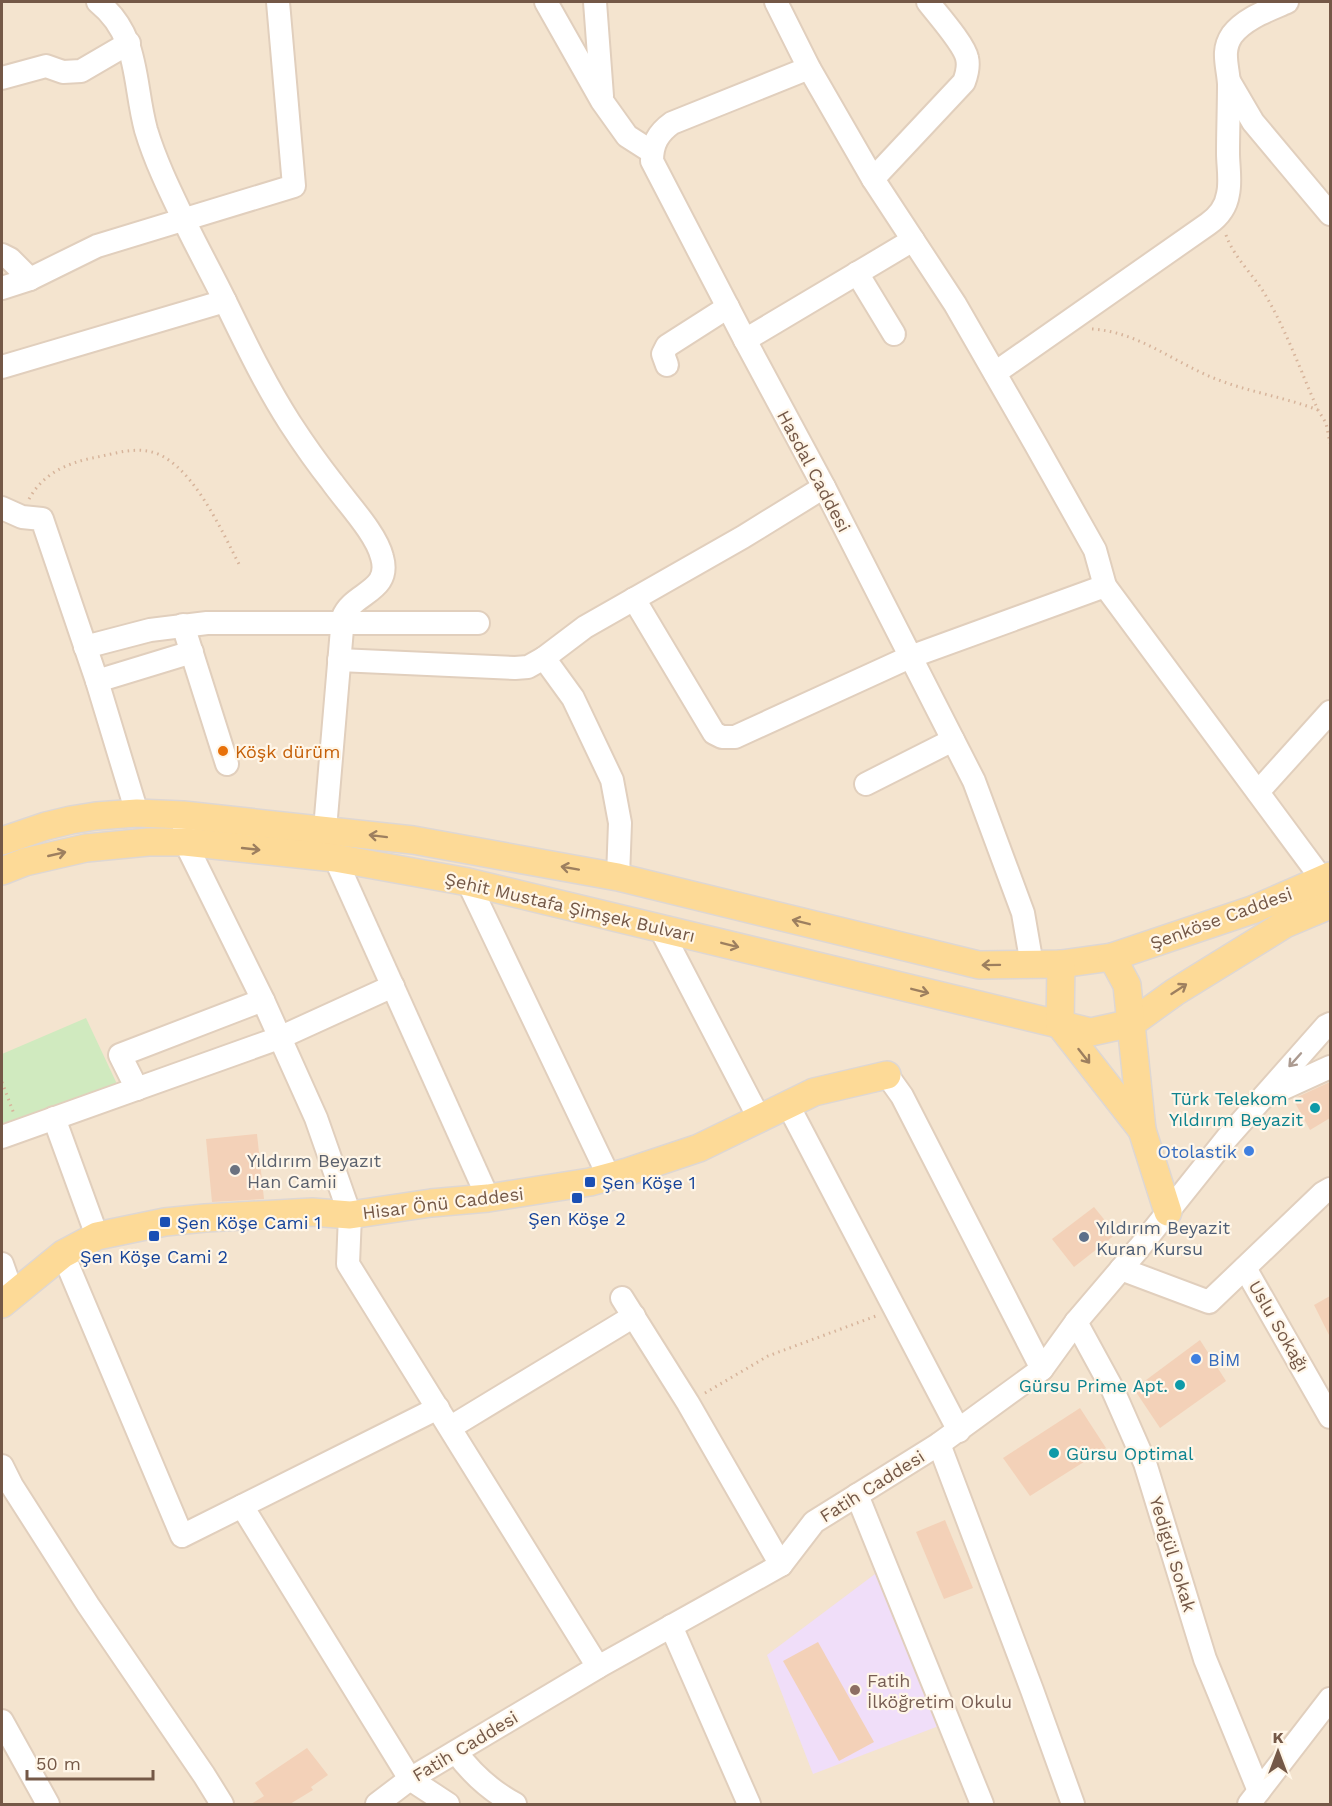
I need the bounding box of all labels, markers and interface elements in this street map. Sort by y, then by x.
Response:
street label: Hasdal Caddesi [773,406,855,536]
place label: Köşk dürüm [235,741,340,762]
marker: Köşk dürüm [216,744,230,758]
one-way arrow [368,830,388,841]
one-way arrow [241,844,261,855]
one-way arrow [48,847,67,859]
one-way arrow [561,862,580,873]
street label: Şehit Mustafa Şimşek Bulvarı [443,868,697,946]
street label: Şenköse Caddesi [1147,883,1295,953]
one-way arrow [791,916,810,928]
one-way arrow [720,939,739,951]
one-way arrow [981,959,1001,971]
one-way arrow [1170,983,1187,995]
one-way arrow [910,985,929,997]
one-way arrow [1078,1048,1091,1064]
one-way arrow [1288,1052,1302,1067]
place label: Türk Telekom - Yıldırım Beyazit [1169,1088,1303,1130]
marker: Türk Telekom - Yıldırım Beyazit [1308,1101,1322,1115]
place label: Otolastik [1157,1141,1237,1162]
marker: Otolastik [1242,1144,1256,1158]
place label: Yıldırım Beyazıt Han Camii [247,1150,381,1192]
marker: Yıldırım Beyazıt Han Camii [228,1163,242,1177]
place label: Şen Köşe 1 [602,1172,696,1193]
marker: Şen Köşe 1 [583,1175,597,1189]
street label: Hisar Önü Caddesi [361,1183,525,1223]
marker: Şen Köşe 2 [570,1191,584,1205]
place label: Şen Köşe 2 [528,1208,626,1229]
place label: Şen Köşe Cami 1 [177,1212,321,1233]
marker: Şen Köşe Cami 1 [158,1215,172,1229]
place label: Yıldırım Beyazit Kuran Kursu [1096,1217,1230,1259]
marker: Şen Köşe Cami 2 [147,1229,161,1243]
marker: Yıldırım Beyazit Kuran Kursu [1077,1230,1091,1244]
place label: Şen Köşe Cami 2 [80,1246,228,1267]
street label: Uslu Sokağı [1244,1277,1314,1375]
place label: BİM [1208,1349,1240,1370]
marker: BİM [1189,1352,1203,1366]
place label: Gürsu Prime Apt. [1019,1375,1168,1396]
marker: Gürsu Prime Apt. [1173,1378,1187,1392]
place label: Gürsu Optimal [1066,1443,1194,1464]
street label: Fatih Caddesi [816,1445,928,1527]
marker: Gürsu Optimal [1047,1446,1061,1460]
street label: Yedigül Sokak [1145,1494,1201,1614]
place label: Fatih İlköğretim Okulu [867,1670,1012,1712]
marker: Fatih İlköğretim Okulu [848,1683,862,1697]
street label: Fatih Caddesi [408,1706,522,1786]
north arrow [1248,1722,1308,1782]
text: K [1272,1728,1284,1747]
scale bar [27,1743,153,1781]
text: 50 m [36,1753,81,1774]

